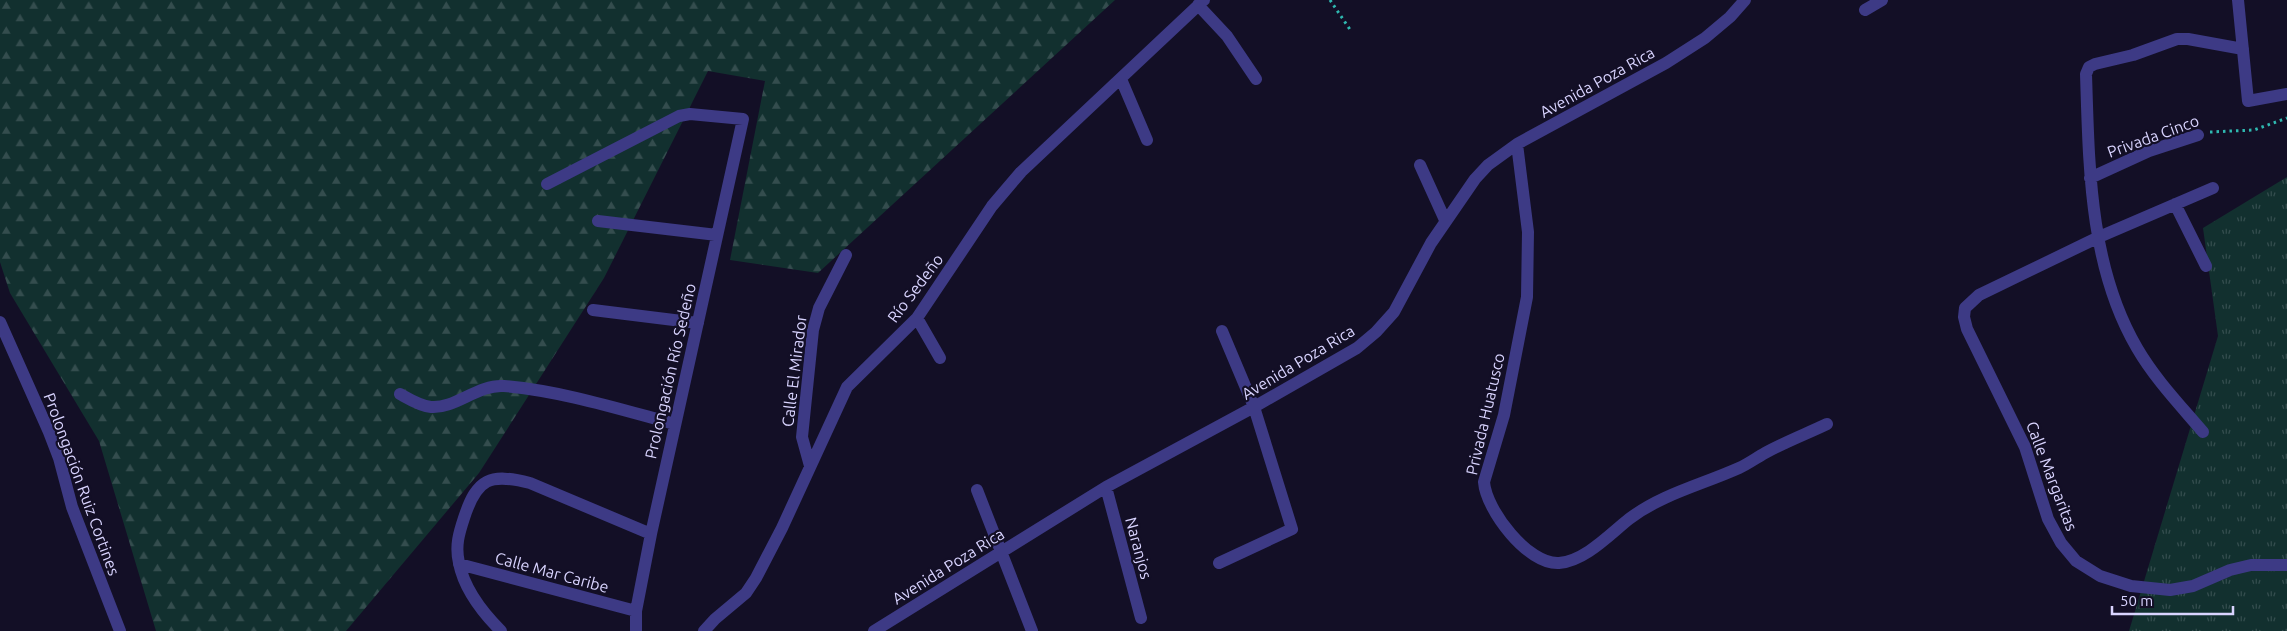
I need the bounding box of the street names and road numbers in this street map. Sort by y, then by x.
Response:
street label: Avenida Poza Rica [1536,43,1658,121]
street label: Privada Cinco [2105,111,2201,161]
street label: Río Sedeño [883,250,947,326]
street label: Prolongación Río Sedeño [641,282,699,460]
street label: Calle El Mirador [778,314,810,428]
street label: Avenida Poza Rica [1238,321,1358,403]
street label: Privada Huatusco [1462,351,1508,477]
street label: Prolongación Ruiz Cortines [41,390,123,578]
street label: Calle Margaritas [2023,419,2081,533]
street label: Naranjos [1122,515,1156,581]
street label: Avenida Poza Rica [889,524,1007,608]
street label: Calle Mar Caribe [493,548,611,596]

